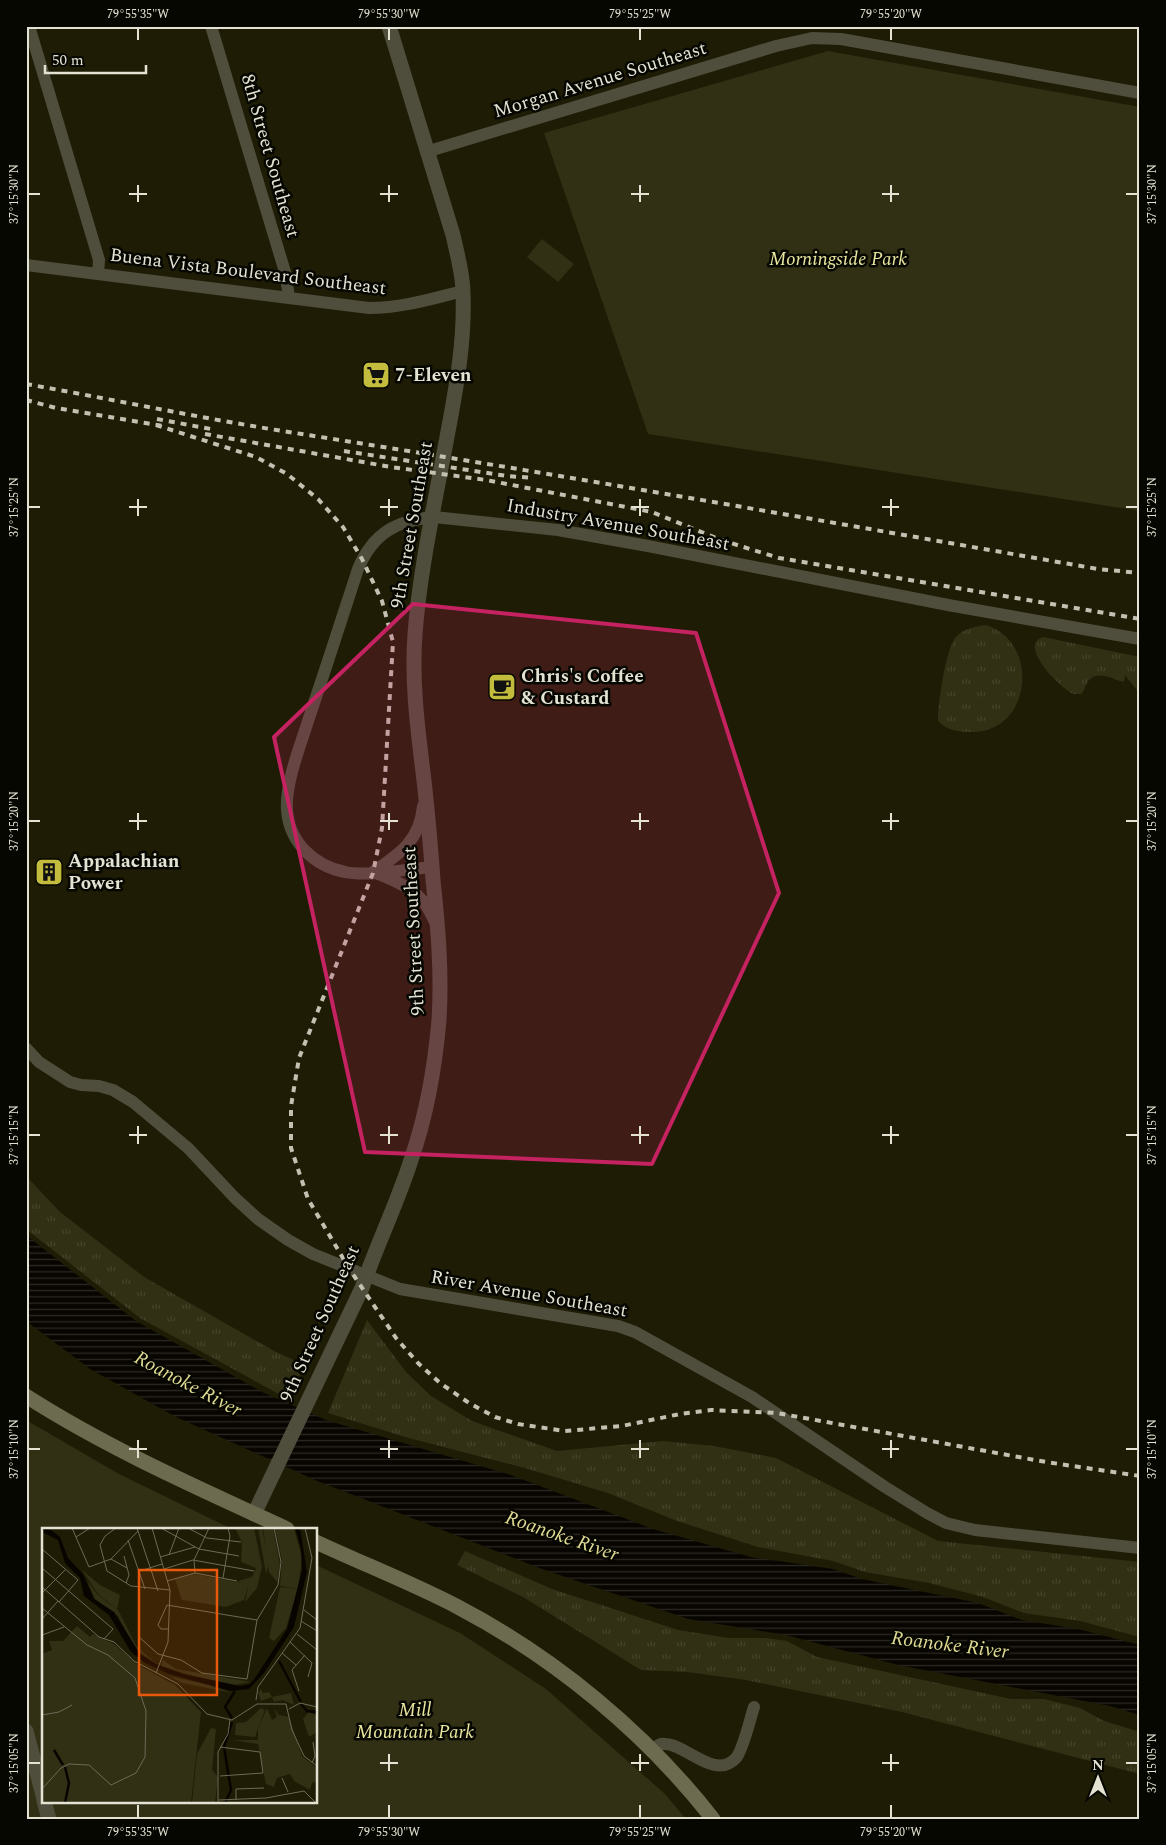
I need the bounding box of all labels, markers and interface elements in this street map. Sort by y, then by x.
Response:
text: 79°55'35"W [107,5,169,24]
text: 79°55'30"W [358,5,420,24]
text: 79°55'25"W [609,5,671,24]
text: 79°55'20"W [860,5,922,24]
street label: Morgan Avenue Southeast [490,34,710,126]
scale bar [45,42,146,74]
text: 50 m [52,49,84,72]
street label: 8th Street Southeast [233,71,307,242]
text: 37°15'30"N [5,164,24,224]
text: 37°15'30"N [1143,164,1162,224]
street label: Buena Vista Boulevard Southeast [108,241,388,303]
park label: Morningside Park [769,245,907,274]
supermarket icon: 7-Eleven [361,360,391,390]
place label: 7-Eleven [395,361,472,390]
street label: 9th Street Southeast [383,439,441,611]
text: 37°15'25"N [5,477,24,537]
text: 37°15'25"N [1143,477,1162,537]
street label: Industry Avenue Southeast [504,491,732,559]
place label: Chris's Coffee & Custard [521,662,644,713]
cafe icon: Chris's Coffee & Custard [487,672,517,702]
text: 37°15'20"N [5,791,24,851]
text: 37°15'20"N [1143,791,1162,851]
street label: 9th Street Southeast [395,846,433,1016]
place label: Appalachian Power [68,847,180,898]
building icon: Appalachian Power [34,857,64,887]
text: 37°15'15"N [5,1105,24,1165]
text: 37°15'15"N [1143,1105,1162,1165]
street label: 9th Street Southeast [272,1241,368,1407]
street label: River Avenue Southeast [428,1262,630,1326]
water label: Roanoke River [129,1343,248,1426]
text: 37°15'10"N [5,1419,24,1479]
text: 37°15'10"N [1143,1419,1162,1479]
water label: Roanoke River [501,1503,624,1570]
inset map [42,1528,318,1802]
water label: Roanoke River [889,1623,1012,1667]
park label: Mill Mountain Park [356,1696,474,1747]
text: 37°15'05"N [5,1733,24,1793]
text: 37°15'05"N [1143,1733,1162,1793]
north arrow [1074,1752,1124,1802]
text: N [1092,1755,1104,1776]
text: 79°55'35"W [107,1823,169,1842]
text: 79°55'30"W [358,1823,420,1842]
text: 79°55'25"W [609,1823,671,1842]
text: 79°55'20"W [860,1823,922,1842]

